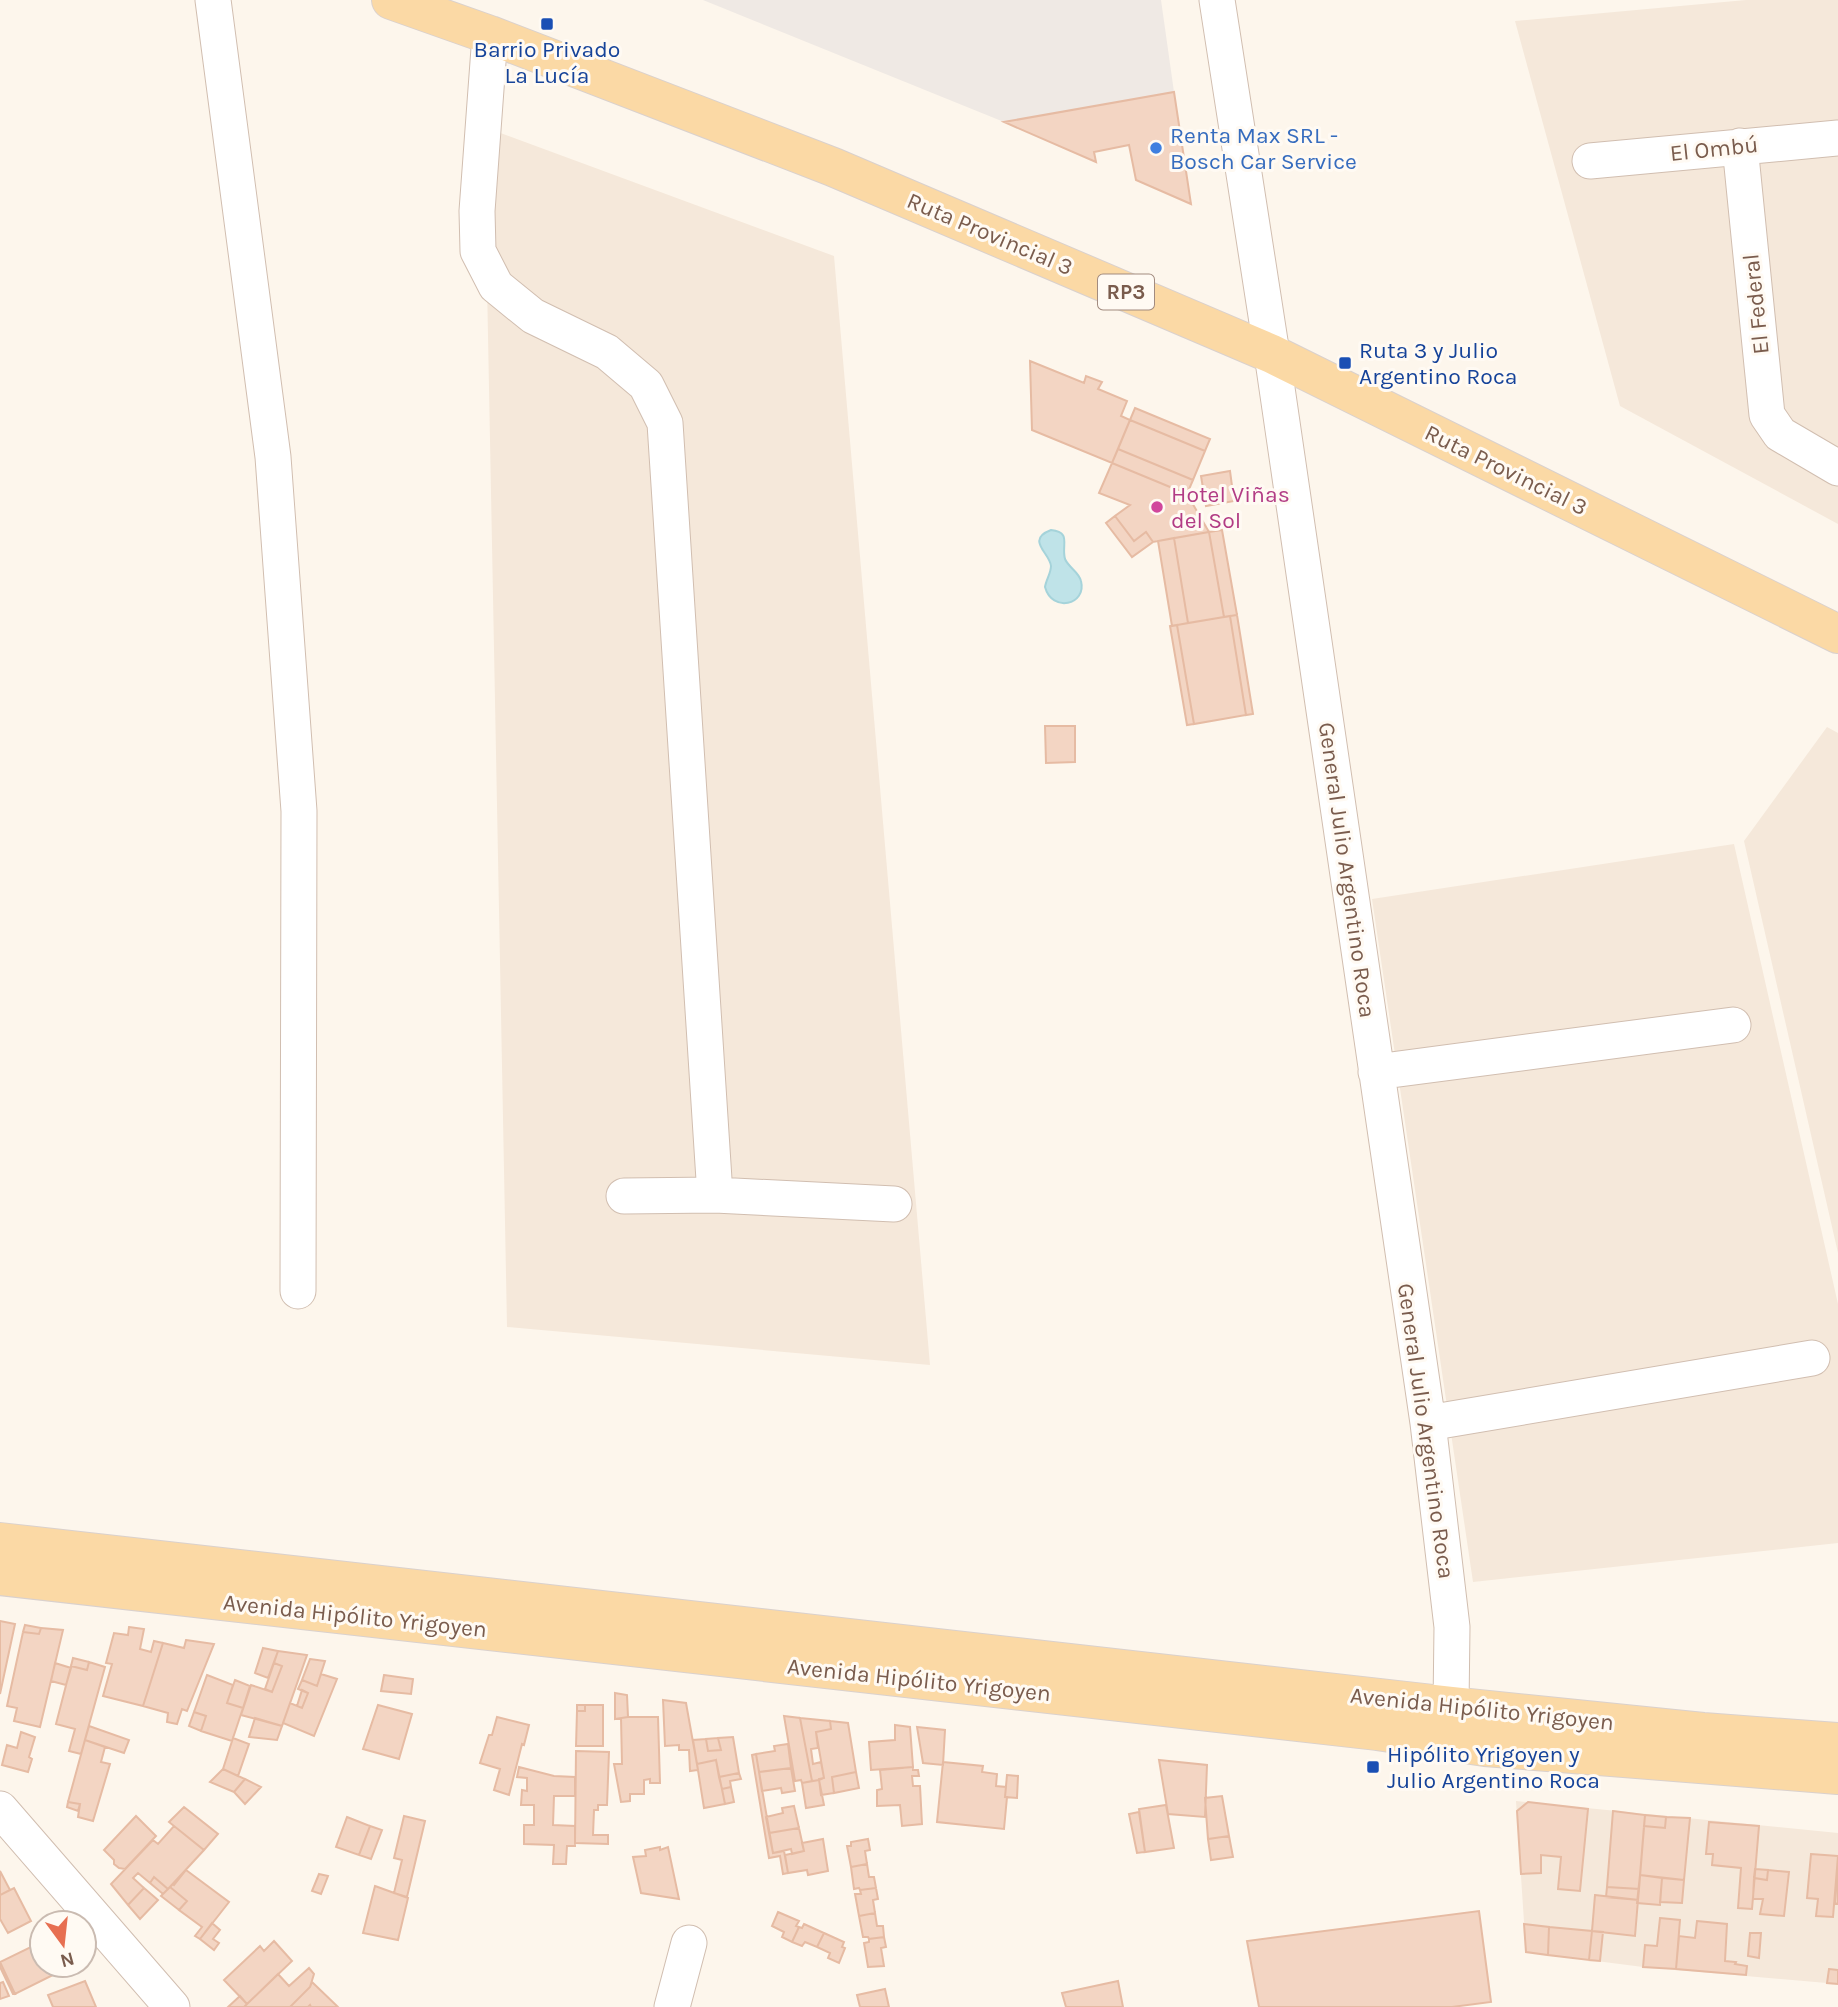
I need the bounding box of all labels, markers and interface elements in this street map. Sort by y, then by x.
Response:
marker: Barrio Privado La Lucía [539,16,555,32]
place label: Barrio Privado La Lucía [474,36,620,89]
place label: Renta Max SRL - Bosch Car Service [1170,122,1357,175]
street label: El Ombú [1668,131,1760,167]
marker: Renta Max SRL - Bosch Car Service [1148,140,1164,156]
street label: Ruta Provincial 3 [903,187,1077,281]
street label: El Federal [1737,252,1775,356]
road number: RP3 [1098,274,1154,310]
place label: Ruta 3 y Julio Argentino Roca [1359,337,1517,390]
marker: Ruta 3 y Julio Argentino Roca [1337,355,1353,371]
street label: Ruta Provincial 3 [1420,419,1592,521]
place label: Hotel Viñas del Sol [1171,481,1290,534]
marker: Hotel Viñas del Sol [1149,499,1165,515]
street label: General Julio Argentino Roca [1313,720,1381,1020]
street label: General Julio Argentino Roca [1392,1281,1460,1581]
street label: Avenida Hipólito Yrigoyen [222,1589,488,1643]
street label: Avenida Hipólito Yrigoyen [786,1653,1052,1707]
street label: Avenida Hipólito Yrigoyen [1349,1682,1615,1736]
place label: Hipólito Yrigoyen y Julio Argentino Roca [1387,1741,1600,1794]
marker: Hipólito Yrigoyen y Julio Argentino Roca [1365,1759,1381,1775]
north arrow [28,1909,98,1979]
text: N [58,1947,77,1972]

